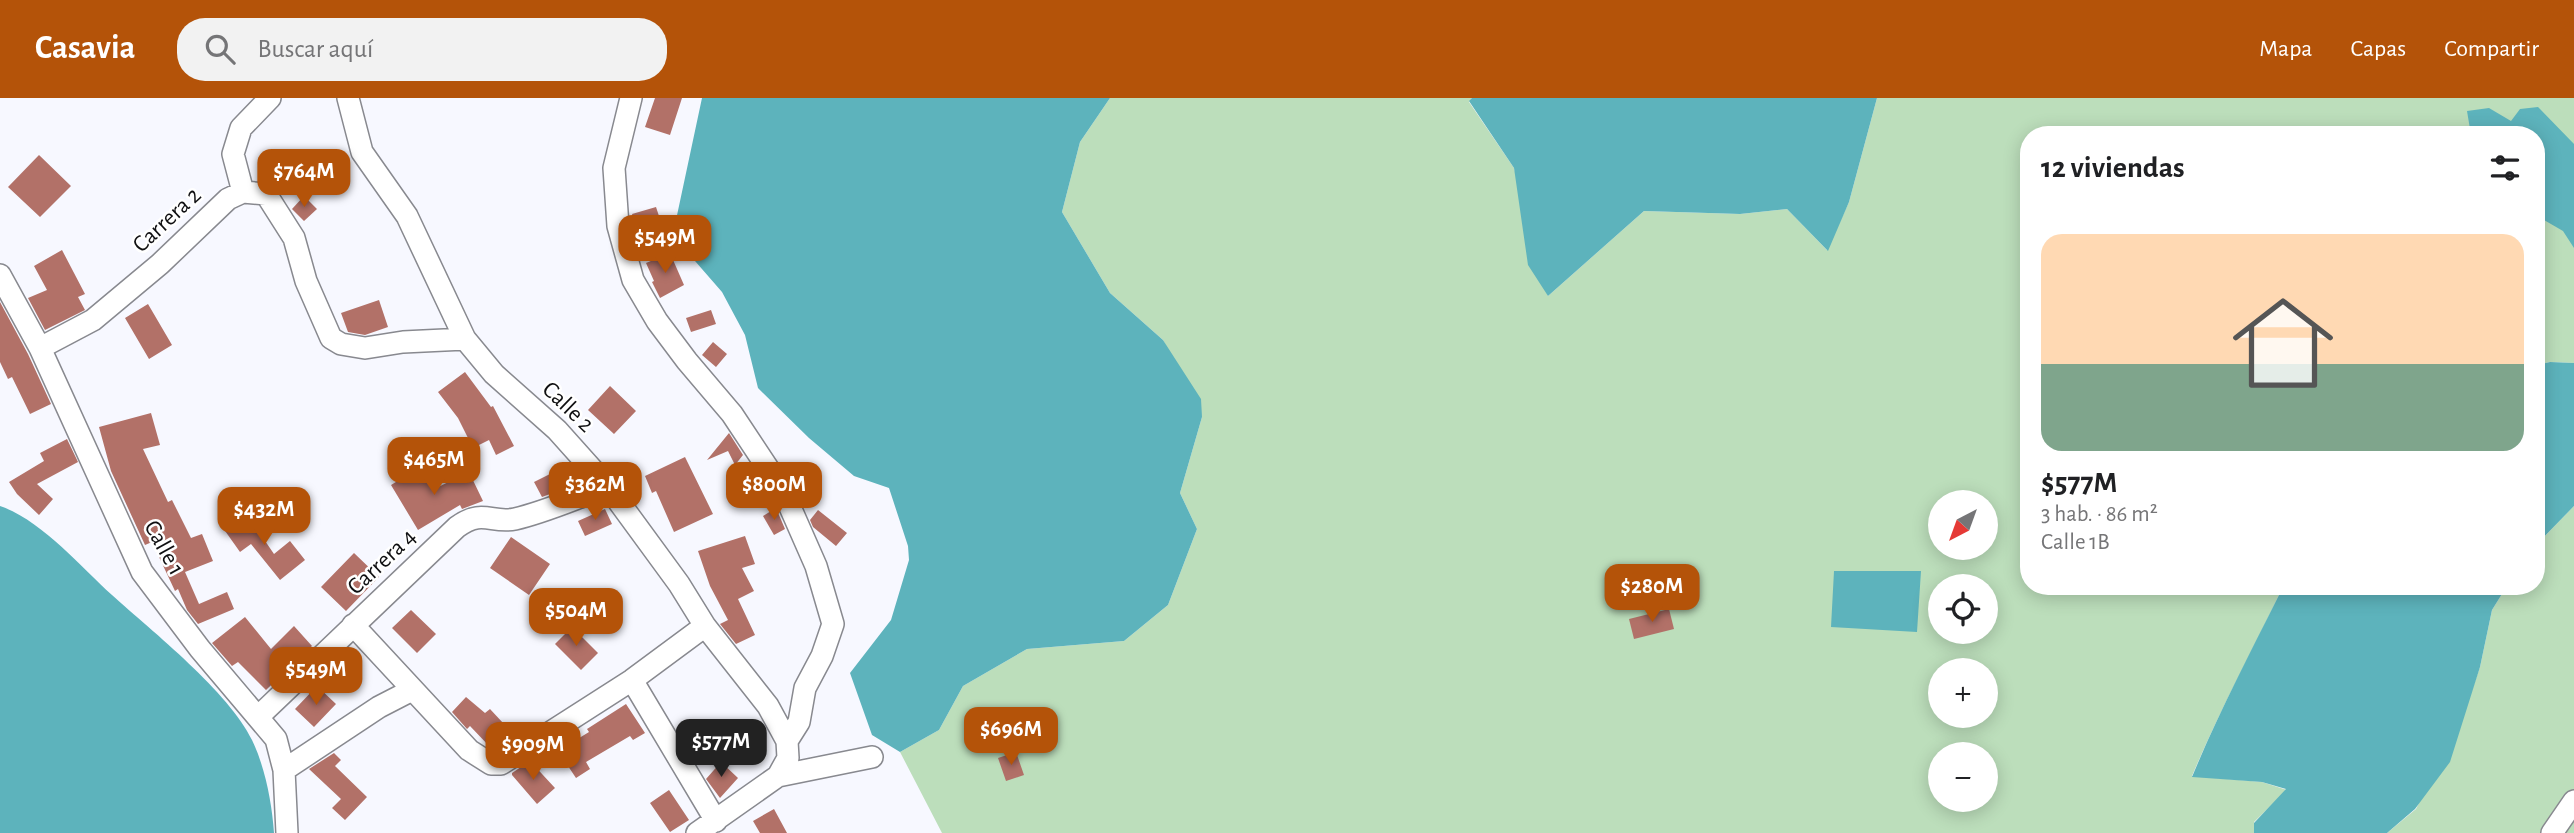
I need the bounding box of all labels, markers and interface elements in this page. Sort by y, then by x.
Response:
search box [177,18,667,81]
icon: search [201,30,239,68]
text: Casavia [35,32,135,65]
text: Buscar aquí [257,36,373,62]
text: Mapa [2259,37,2312,61]
text: Capas [2350,37,2406,61]
text: Compartir [2444,37,2539,61]
icon: filters [2486,149,2524,187]
pin: $764M [255,150,353,209]
text: 12 viviendas [2041,153,2185,183]
text: $764M [273,160,335,183]
street label: Carrera 2 [128,183,206,257]
pin: $549M [616,216,714,275]
text: $549M [634,226,696,249]
icon: home [2220,280,2346,406]
street label: Calle 2 [538,377,598,437]
pin: $465M [385,438,483,497]
text: $465M [403,448,465,471]
pin: $362M [546,462,644,522]
pin: $800M [725,462,823,522]
text: $577M [2041,468,2117,498]
text: $362M [565,473,625,496]
text: $800M [742,473,806,496]
pin: $432M [215,488,313,547]
north arrow [1928,490,1998,560]
map controls [1928,490,1998,812]
text: $432M [234,498,295,521]
text: 3 hab. · 86 m² [2041,503,2158,526]
street label: Calle 1 [139,517,189,579]
street label: Carrera 4 [343,525,421,599]
text: Calle 1B [2041,531,2110,554]
pin: $280M [1603,564,1701,624]
button: locate [1928,574,1998,644]
text: $280M [1621,575,1683,598]
pin: $504M [527,588,625,648]
text: $504M [545,599,607,622]
pin: $549M [267,648,365,707]
text: $549M [285,658,347,681]
button: + [1928,658,1998,728]
pin: $696M [962,708,1060,767]
text: $696M [980,718,1042,741]
pin: $577M [672,720,770,779]
pin: $909M [484,722,582,782]
text: $577M [692,730,750,753]
text: $909M [502,733,564,756]
button: − [1928,742,1998,812]

